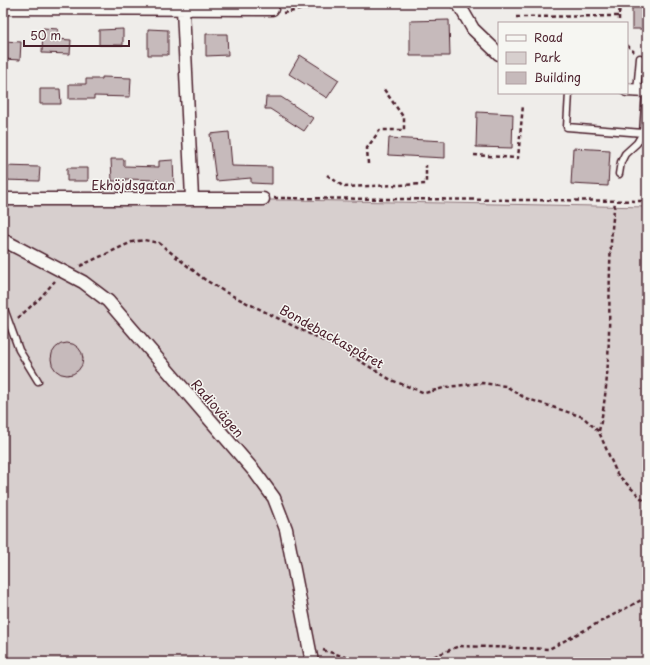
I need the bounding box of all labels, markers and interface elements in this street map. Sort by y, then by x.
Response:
scale bar [24,22,129,48]
legend [498,22,628,94]
text: 50 m [30,26,61,44]
text: Road [534,28,563,46]
text: Park [534,48,561,66]
text: Building [534,68,581,86]
street label: Ekhöjdsgatan [91,175,175,194]
street label: Bondebackaspåret [277,300,387,372]
street label: Radiovägen [187,375,249,441]

